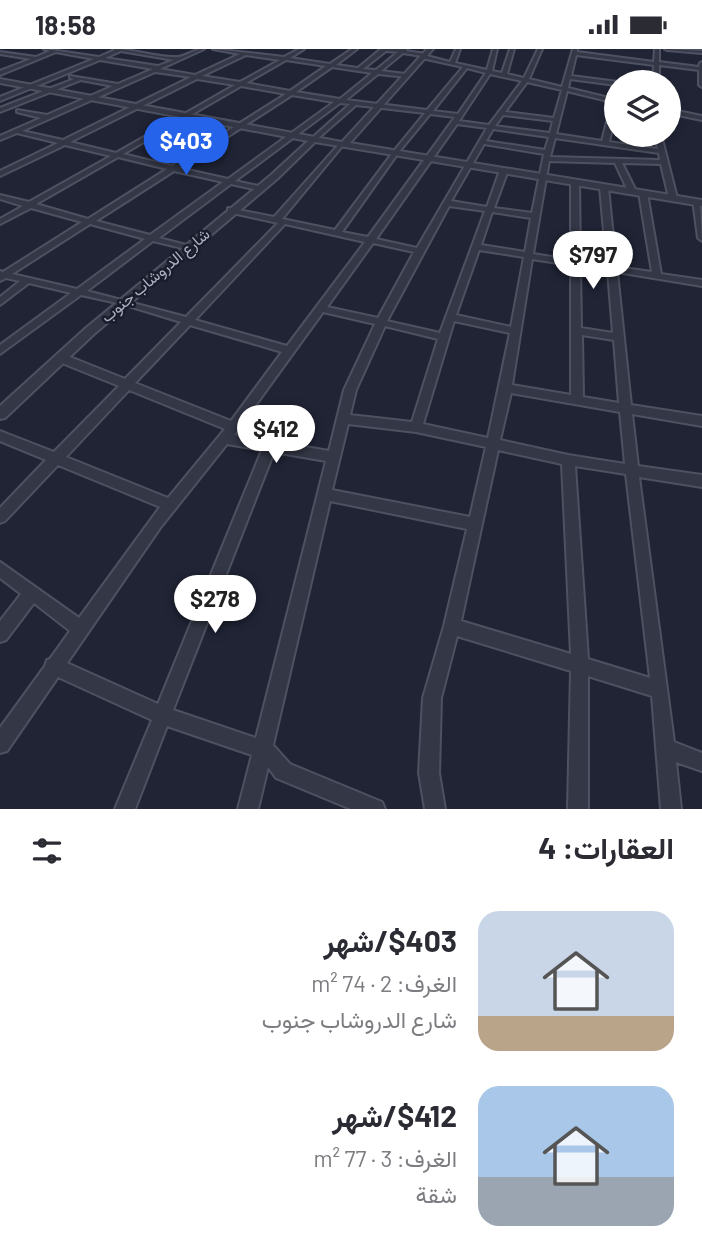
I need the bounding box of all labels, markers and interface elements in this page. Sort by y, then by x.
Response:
text: 18:58 [35,9,96,40]
map controls [604,70,681,147]
button: layers [604,70,681,147]
pin: $403 [145,117,227,177]
text: $403 [160,126,212,154]
street label: شارع الدروشاب جنوب [97,224,215,328]
pin: $797 [552,231,634,291]
text: $797 [569,240,617,268]
pin: $412 [235,405,317,465]
text: $412 [253,414,299,442]
pin: $278 [174,575,256,635]
text: $278 [190,584,240,612]
text: العقارات: 4 [538,829,674,865]
icon: filters [28,832,66,870]
text: $403/شهر [323,922,457,958]
icon: home [534,939,618,1023]
text: الغرف: 2 · 74 m² [311,969,457,997]
text: شارع الدروشاب جنوب [262,1005,457,1033]
text: $412/شهر [332,1097,457,1133]
icon: home [534,1114,618,1198]
text: الغرف: 3 · 77 m² [313,1144,457,1172]
text: شقة [415,1180,457,1208]

